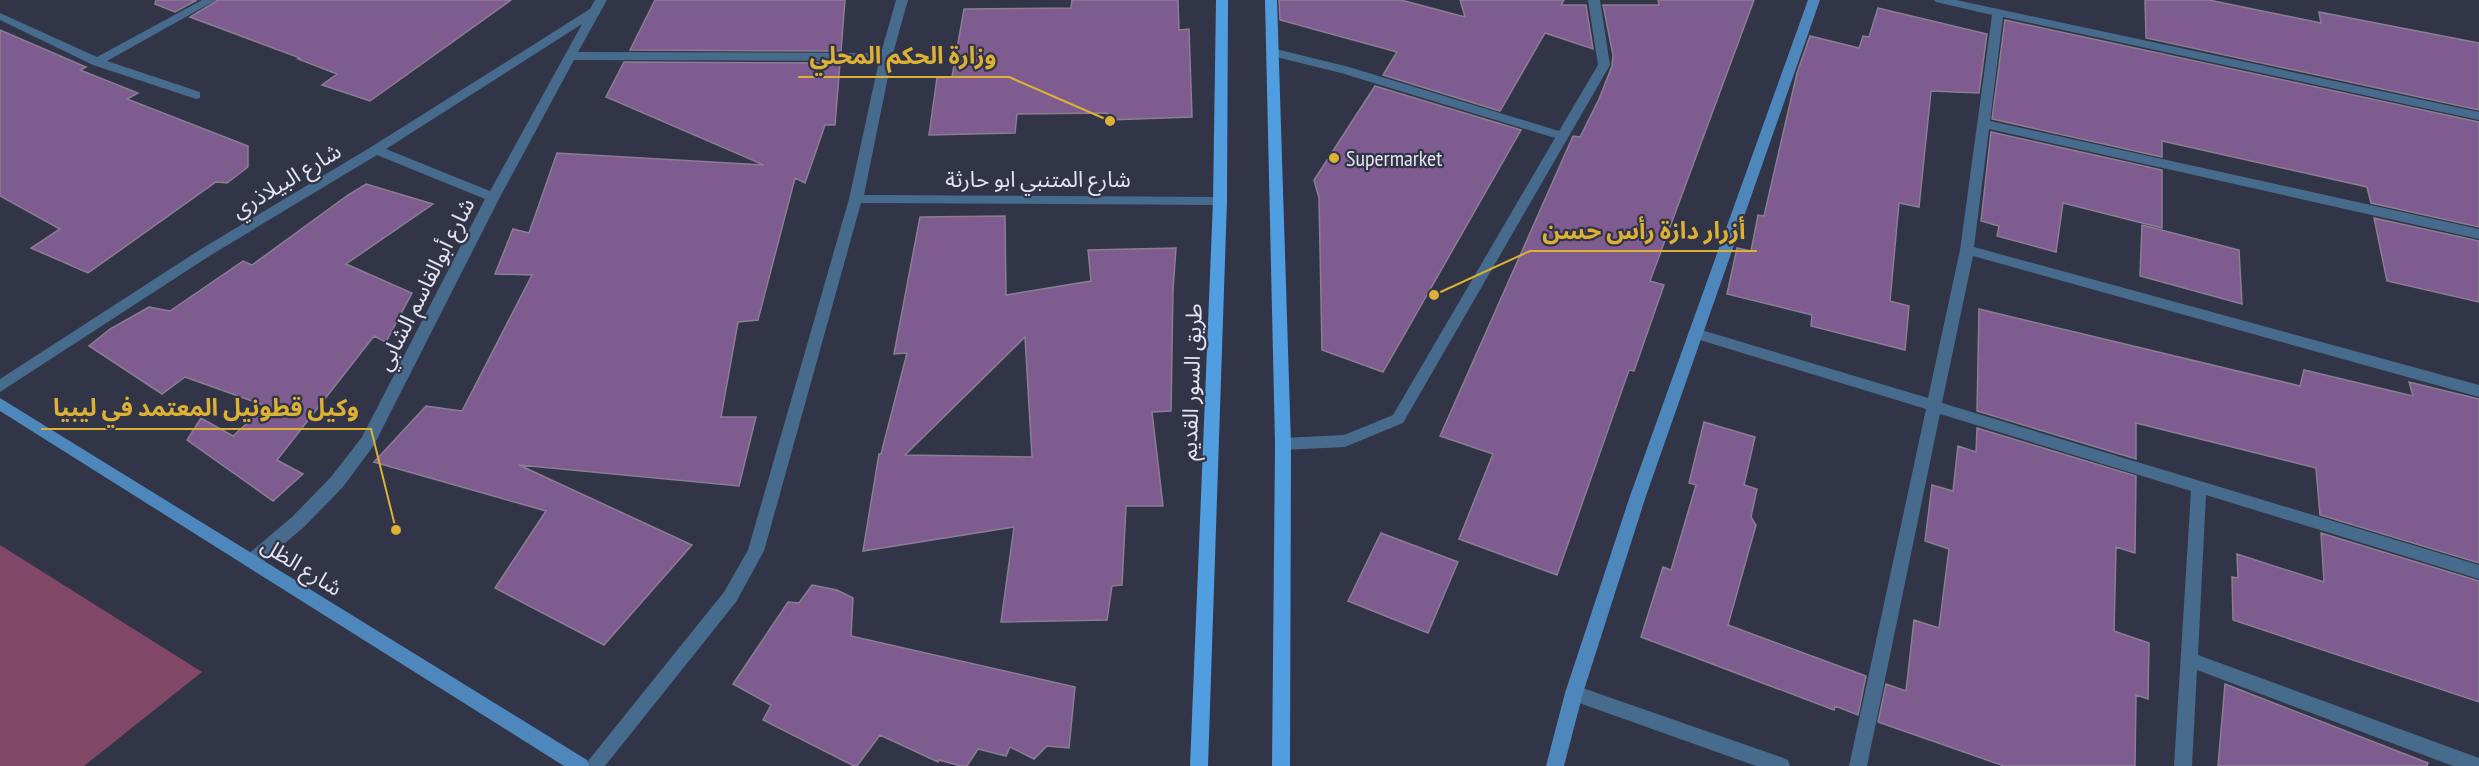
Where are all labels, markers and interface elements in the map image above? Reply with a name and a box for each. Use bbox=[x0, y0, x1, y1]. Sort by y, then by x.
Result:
callout: وزارة الحكم المحلي bbox=[798, 35, 1009, 77]
text: وزارة الحكم المحلي bbox=[810, 40, 996, 76]
street label: شارع البيلاذري bbox=[226, 136, 347, 226]
place label: Supermarket bbox=[1346, 144, 1442, 172]
marker: Supermarket bbox=[1327, 151, 1341, 165]
street label: شارع المتنبي ابو حارثة bbox=[945, 165, 1131, 196]
street label: شارع أبوالقاسم الشابي bbox=[369, 193, 483, 376]
callout: أزرار دازة رأس حسن bbox=[1530, 209, 1757, 251]
text: أزرار دازة رأس حسن bbox=[1542, 215, 1746, 246]
street label: طريق السور القديم bbox=[1174, 303, 1211, 461]
callout: وكيل قطونيل المعتمد في ليبيا bbox=[41, 387, 371, 429]
text: وكيل قطونيل المعتمد في ليبيا bbox=[53, 392, 359, 428]
street label: شارع الظل bbox=[255, 530, 348, 604]

